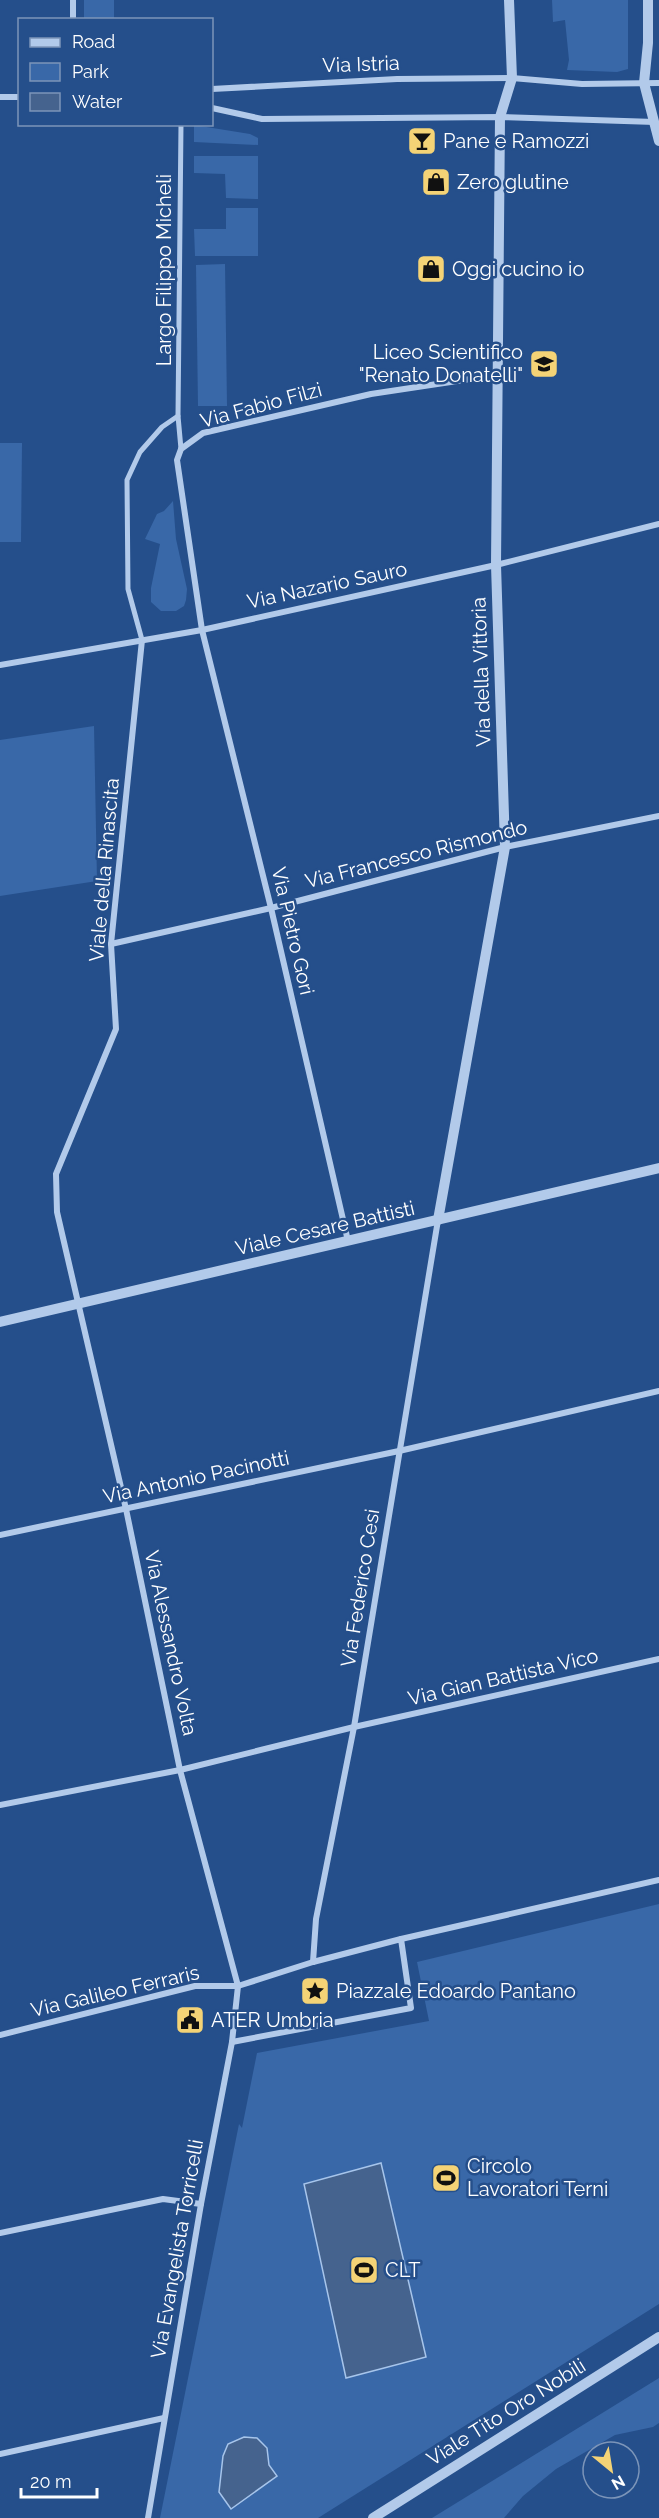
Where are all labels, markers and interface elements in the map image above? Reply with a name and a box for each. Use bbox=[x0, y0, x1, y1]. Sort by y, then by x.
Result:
legend bbox=[18, 18, 213, 126]
text: Road bbox=[72, 31, 115, 52]
street label: Via Istria bbox=[322, 51, 400, 77]
text: Park bbox=[72, 61, 109, 82]
text: Water bbox=[72, 91, 123, 112]
bar icon: Pane e Ramozzi bbox=[406, 125, 438, 157]
place label: Pane e Ramozzi bbox=[443, 129, 589, 153]
shop icon: Zero glutine bbox=[420, 166, 452, 198]
place label: Zero glutine bbox=[457, 170, 569, 194]
street label: Largo Filippo Micheli bbox=[152, 174, 176, 366]
shop icon: Oggi cucino io bbox=[415, 253, 447, 285]
place label: Oggi cucino io bbox=[452, 257, 584, 281]
place label: Liceo Scientifico "Renato Donatelli" bbox=[359, 340, 523, 387]
school or university icon: Liceo Scientifico "Renato Donatelli" bbox=[528, 348, 560, 380]
street label: Via Fabio Filzi bbox=[198, 377, 324, 433]
street label: Via Nazario Sauro bbox=[245, 556, 409, 614]
street label: Via della Vittoria bbox=[466, 597, 496, 747]
street label: Viale della Rinascita bbox=[84, 777, 124, 963]
street label: Via Francesco Rismondo bbox=[303, 815, 530, 893]
street label: Via Pietro Gori bbox=[267, 865, 319, 997]
street label: Viale Cesare Battisti bbox=[233, 1196, 417, 1260]
street label: Via Antonio Pacinotti bbox=[101, 1446, 291, 1508]
street label: Via Federico Cesi bbox=[336, 1507, 384, 1669]
street label: Via Alessandro Volta bbox=[140, 1548, 202, 1738]
street label: Via Gian Battista Vico bbox=[405, 1643, 601, 1711]
street label: Via Galileo Ferraris bbox=[29, 1960, 201, 2022]
place icon: Piazzale Edoardo Pantano bbox=[299, 1975, 331, 2007]
place label: Piazzale Edoardo Pantano bbox=[336, 1979, 576, 2003]
public building icon: ATER Umbria bbox=[174, 2004, 206, 2036]
place label: ATER Umbria bbox=[211, 2008, 334, 2032]
street label: Via Evangelista Torricelli bbox=[146, 2137, 208, 2361]
place label: Circolo Lavoratori Terni bbox=[467, 2154, 608, 2201]
sports icon: Circolo Lavoratori Terni bbox=[430, 2162, 462, 2194]
sports icon: CLT bbox=[348, 2254, 380, 2286]
place label: CLT bbox=[385, 2258, 420, 2282]
street label: Viale Tito Oro Nobili bbox=[422, 2353, 590, 2471]
north arrow bbox=[581, 2440, 641, 2500]
scale bar bbox=[21, 2461, 98, 2499]
text: 20 m bbox=[30, 2471, 72, 2492]
text: N bbox=[608, 2471, 628, 2494]

